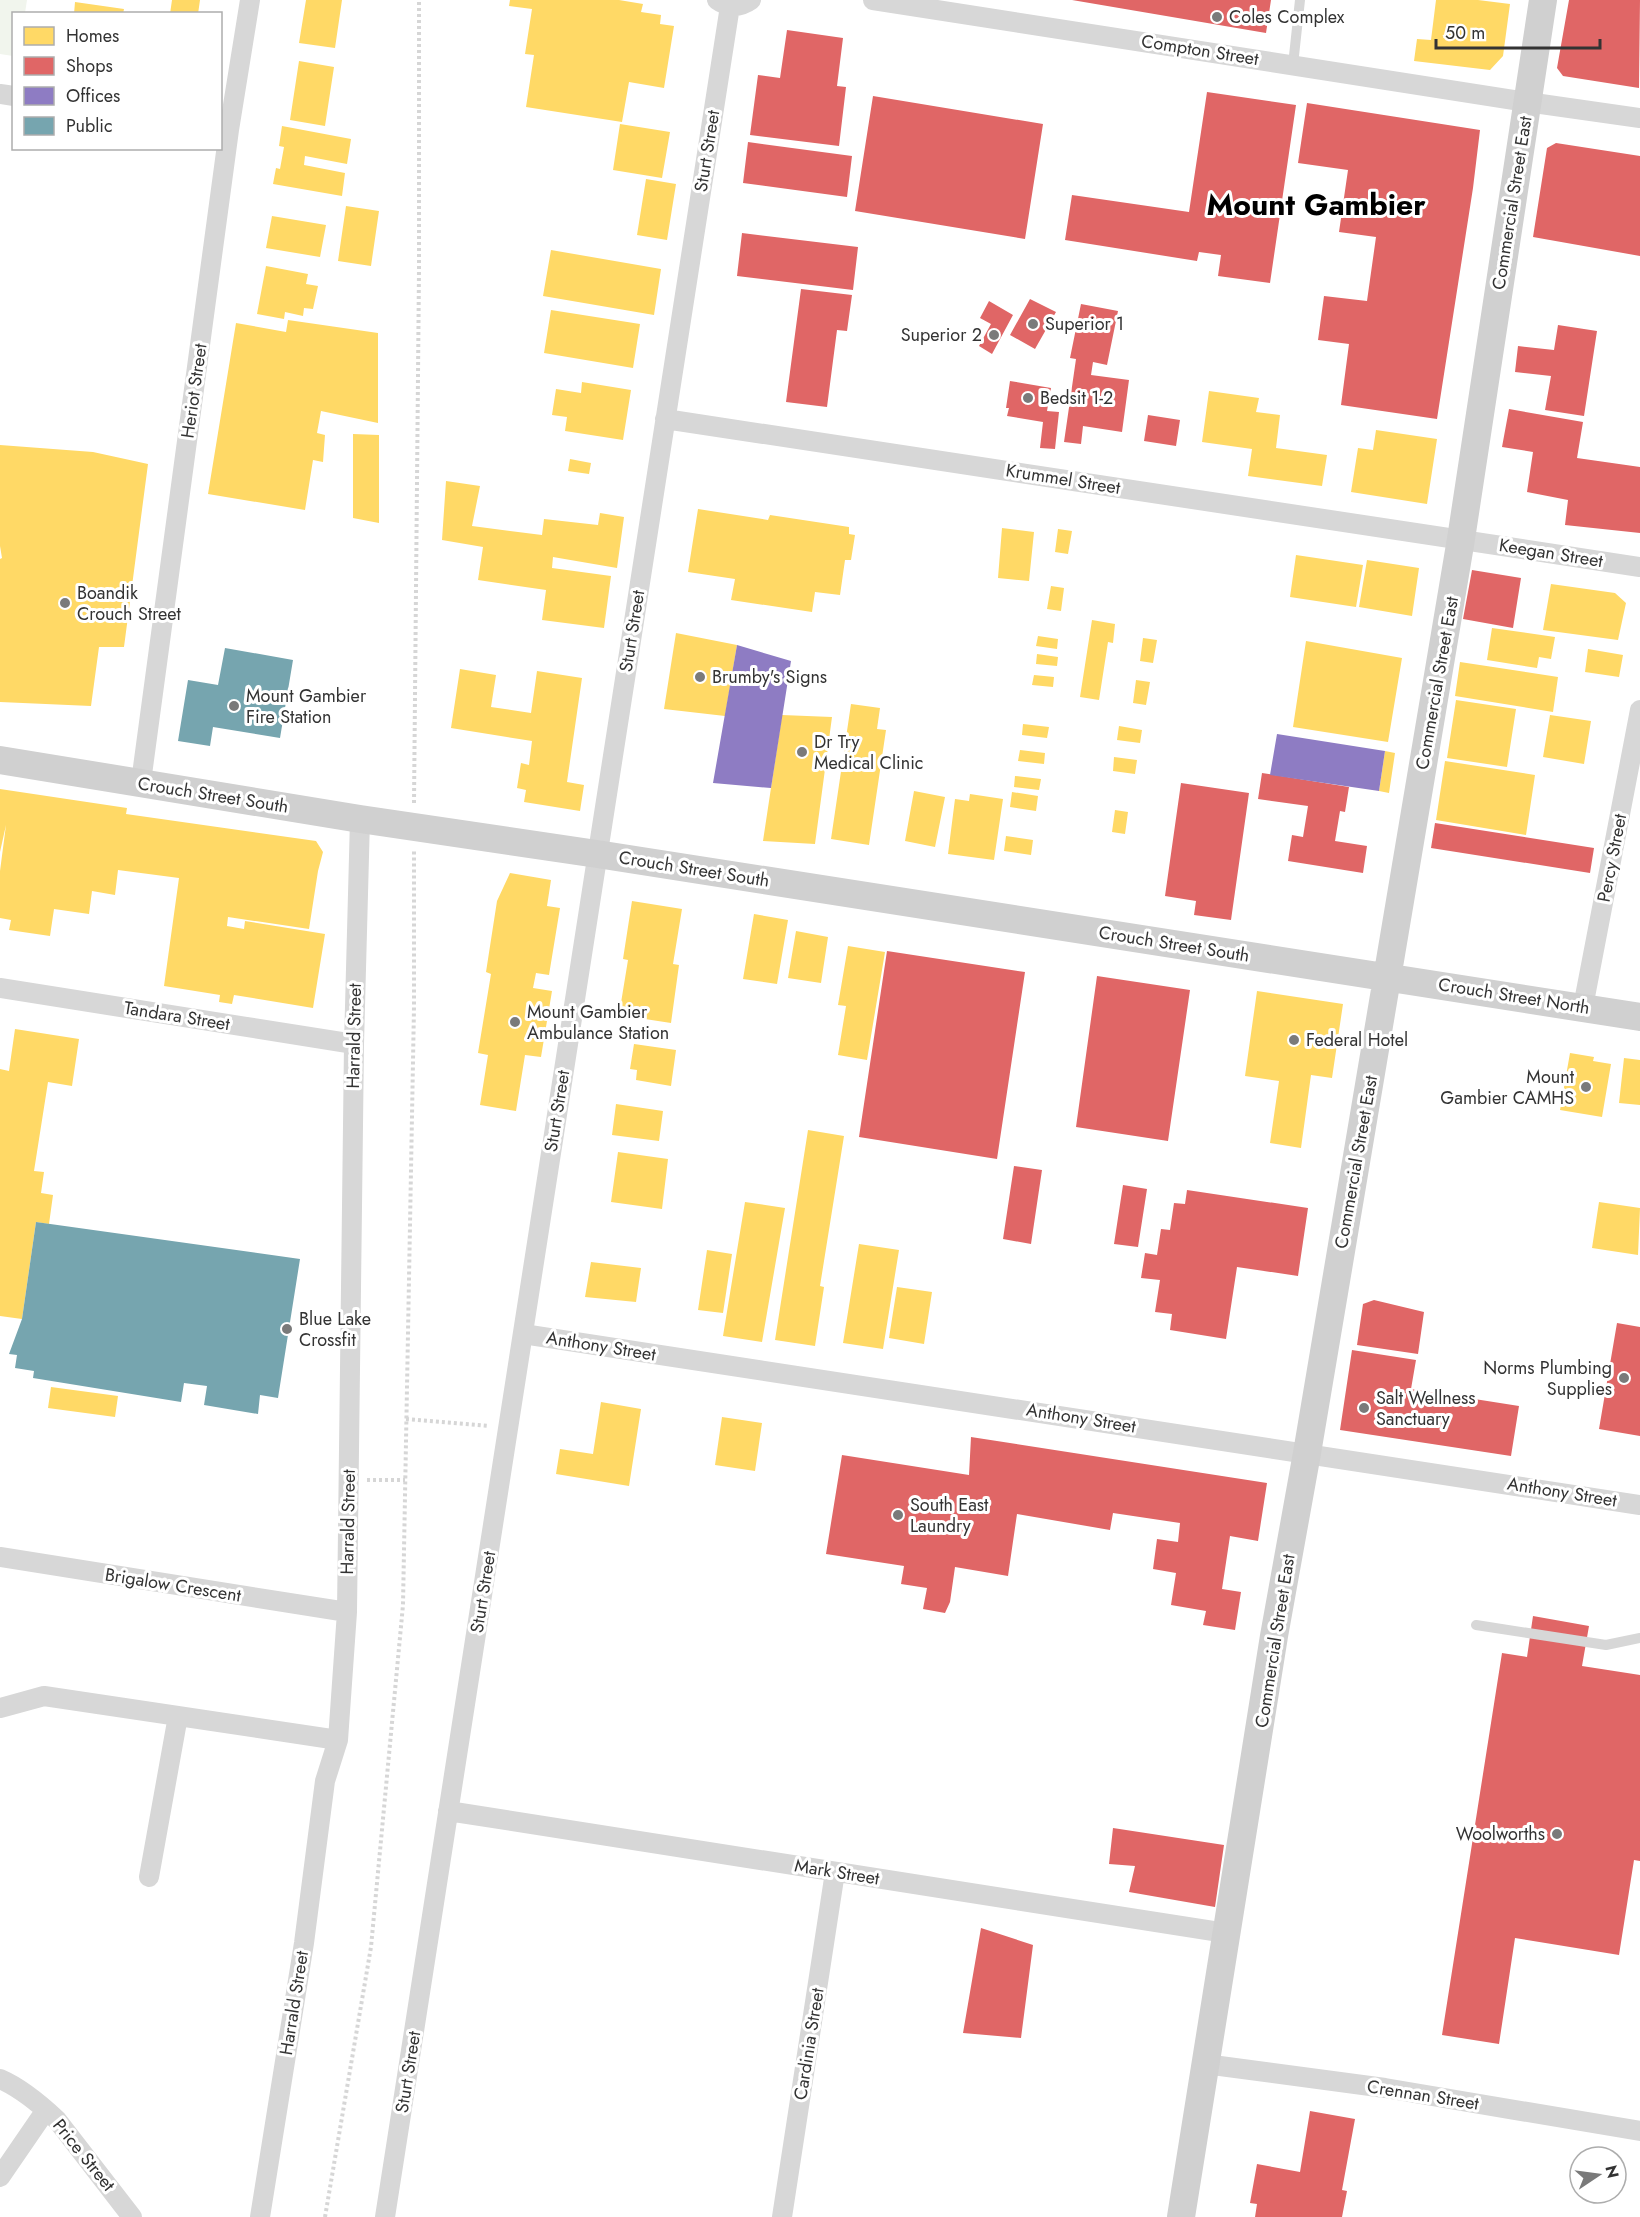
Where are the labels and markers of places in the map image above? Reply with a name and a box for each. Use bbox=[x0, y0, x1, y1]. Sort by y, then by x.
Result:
place label: Coles Complex bbox=[1229, 4, 1345, 30]
marker: Coles Complex bbox=[1210, 10, 1224, 24]
place label: Superior 1 bbox=[1045, 311, 1124, 337]
marker: Superior 1 bbox=[1026, 317, 1040, 331]
place label: Superior 2 bbox=[901, 322, 982, 348]
marker: Superior 2 bbox=[987, 328, 1001, 342]
place label: Bedsit 1-2 bbox=[1040, 385, 1113, 411]
marker: Bedsit 1-2 bbox=[1021, 391, 1035, 405]
place label: Boandik Crouch Street bbox=[77, 580, 182, 627]
marker: Boandik Crouch Street bbox=[58, 596, 72, 610]
place label: Brumby's Signs bbox=[712, 664, 827, 690]
marker: Brumby's Signs bbox=[693, 670, 707, 684]
place label: Mount Gambier Fire Station bbox=[246, 683, 367, 730]
marker: Mount Gambier Fire Station bbox=[227, 699, 241, 713]
place label: Dr Try Medical Clinic bbox=[814, 729, 923, 776]
marker: Dr Try Medical Clinic bbox=[795, 745, 809, 759]
place label: Mount Gambier Ambulance Station bbox=[527, 999, 669, 1046]
marker: Mount Gambier Ambulance Station bbox=[508, 1015, 522, 1029]
place label: Federal Hotel bbox=[1306, 1027, 1408, 1053]
marker: Federal Hotel bbox=[1287, 1033, 1301, 1047]
place label: Mount Gambier CAMHS bbox=[1440, 1064, 1575, 1111]
marker: Mount Gambier CAMHS bbox=[1579, 1080, 1593, 1094]
place label: Blue Lake Crossfit bbox=[299, 1306, 371, 1353]
marker: Blue Lake Crossfit bbox=[280, 1322, 294, 1336]
place label: Norms Plumbing Supplies bbox=[1483, 1355, 1612, 1402]
marker: Norms Plumbing Supplies bbox=[1617, 1371, 1631, 1385]
place label: Salt Wellness Sanctuary bbox=[1376, 1385, 1476, 1432]
marker: Salt Wellness Sanctuary bbox=[1357, 1401, 1371, 1415]
place label: South East Laundry bbox=[910, 1492, 989, 1539]
marker: South East Laundry bbox=[891, 1508, 905, 1522]
place label: Woolworths bbox=[1456, 1821, 1545, 1847]
marker: Woolworths bbox=[1550, 1827, 1564, 1841]

